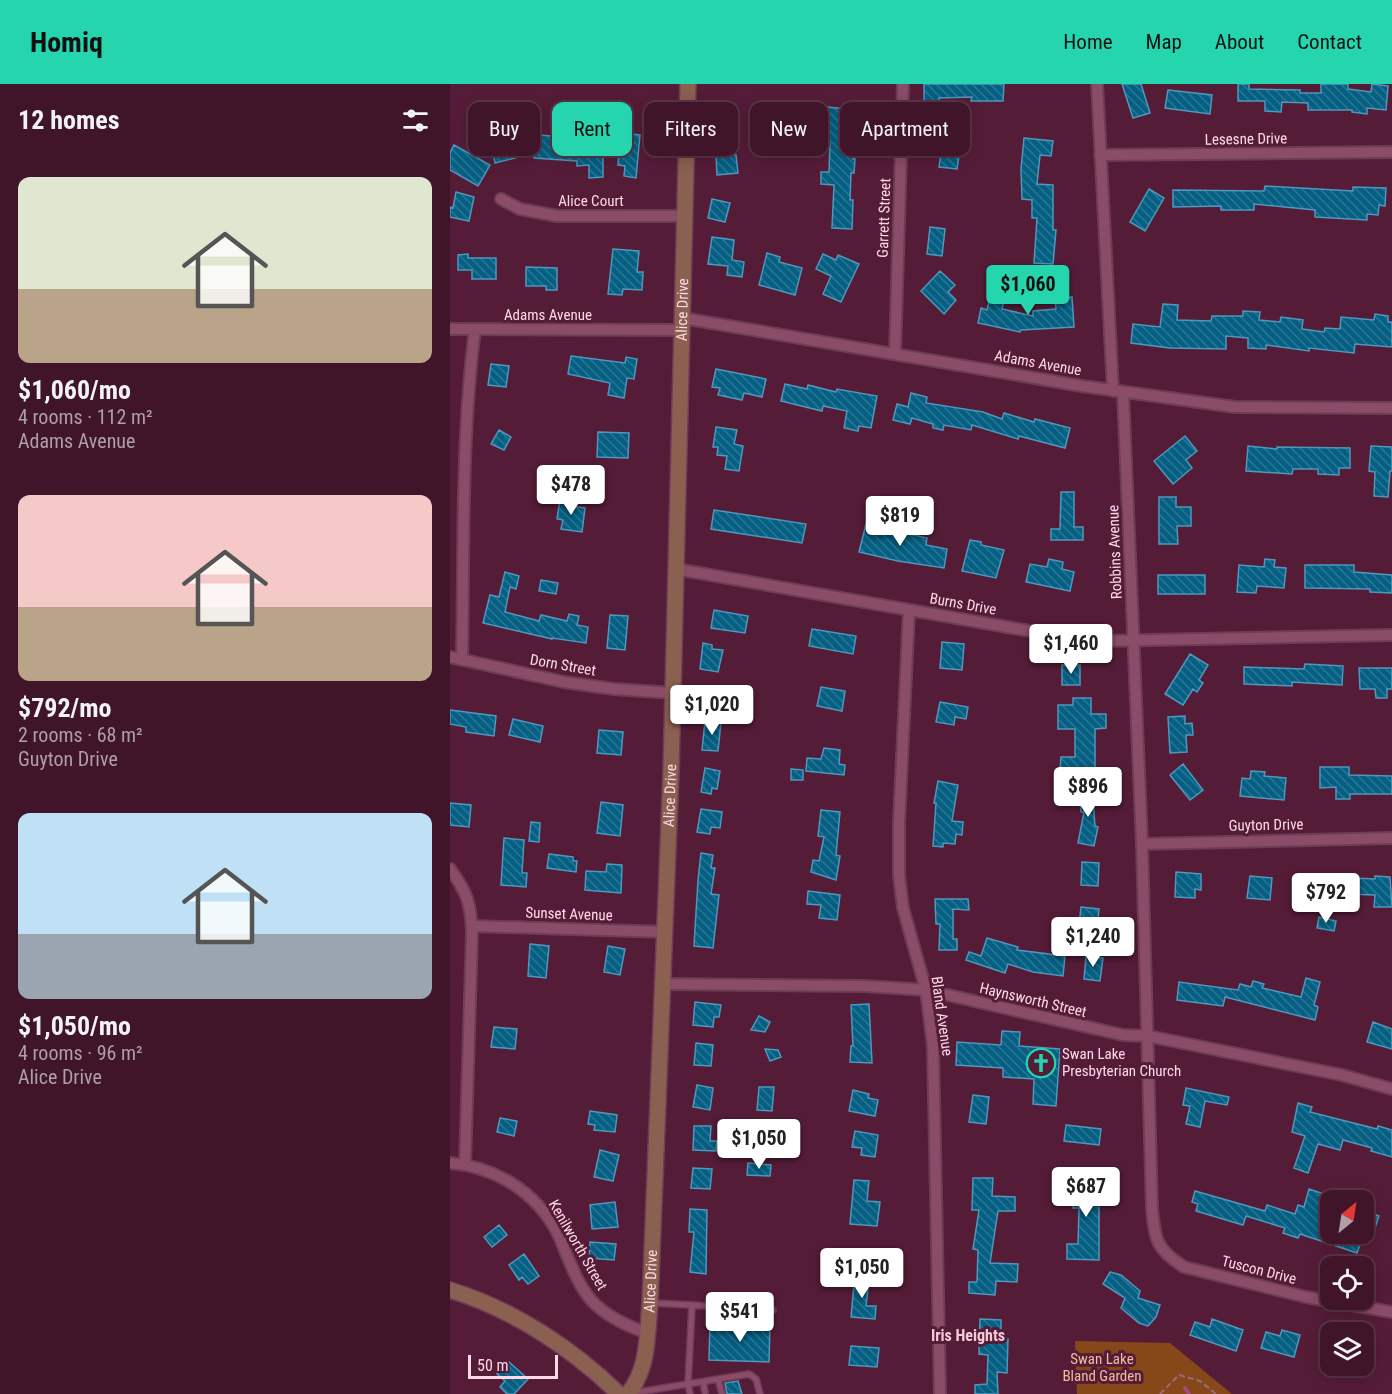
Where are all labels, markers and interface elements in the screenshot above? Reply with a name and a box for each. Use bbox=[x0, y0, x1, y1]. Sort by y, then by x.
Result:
text: Homiq bbox=[30, 26, 103, 59]
text: Home bbox=[1063, 30, 1113, 54]
text: Map bbox=[1146, 30, 1182, 54]
text: About bbox=[1215, 30, 1264, 54]
text: Contact bbox=[1297, 30, 1362, 54]
chip: Buy bbox=[468, 102, 540, 156]
chip: Rent bbox=[552, 102, 632, 156]
chip: Filters bbox=[644, 102, 738, 156]
chip: New bbox=[750, 102, 828, 156]
chip: Apartment bbox=[840, 102, 970, 156]
icon: filters bbox=[399, 104, 432, 137]
text: 12 homes bbox=[18, 105, 120, 135]
street label: Lesesne Drive bbox=[1205, 129, 1287, 149]
street label: Garrett Street bbox=[874, 178, 894, 258]
street label: Alice Court bbox=[558, 192, 624, 210]
icon: home bbox=[171, 216, 279, 324]
pin: $1,060 bbox=[979, 265, 1077, 316]
text: $1,060 bbox=[1000, 272, 1056, 296]
street label: Alice Drive bbox=[673, 278, 692, 341]
street label: Adams Avenue bbox=[504, 306, 592, 324]
street label: Adams Avenue bbox=[993, 346, 1083, 380]
text: $1,060/mo bbox=[18, 375, 131, 405]
text: 4 rooms · 112 m² bbox=[18, 405, 153, 429]
text: Adams Avenue bbox=[18, 429, 135, 453]
pin: $478 bbox=[535, 465, 607, 516]
text: $478 bbox=[551, 472, 591, 496]
pin: $819 bbox=[864, 496, 936, 547]
text: $819 bbox=[880, 503, 920, 527]
street label: Robbins Avenue bbox=[1104, 504, 1126, 600]
icon: home bbox=[171, 534, 279, 642]
street label: Burns Drive bbox=[928, 589, 998, 619]
pin: $1,460 bbox=[1022, 624, 1120, 675]
text: $1,460 bbox=[1043, 631, 1099, 655]
street label: Dorn Street bbox=[529, 650, 597, 680]
pin: $1,020 bbox=[663, 685, 761, 736]
text: $1,020 bbox=[684, 692, 740, 716]
text: $792/mo bbox=[18, 693, 111, 723]
text: 2 rooms · 68 m² bbox=[18, 723, 143, 747]
text: Guyton Drive bbox=[18, 747, 118, 771]
street label: Alice Drive bbox=[660, 764, 680, 827]
pin: $896 bbox=[1052, 767, 1124, 818]
text: $896 bbox=[1068, 774, 1108, 798]
street label: Guyton Drive bbox=[1228, 815, 1304, 835]
icon: home bbox=[171, 852, 279, 960]
pin: $792 bbox=[1290, 873, 1362, 924]
text: $792 bbox=[1306, 880, 1346, 904]
street label: Sunset Avenue bbox=[525, 903, 613, 925]
pin: $1,240 bbox=[1044, 917, 1142, 968]
text: $1,240 bbox=[1065, 924, 1121, 948]
street label: Bland Avenue bbox=[928, 975, 956, 1057]
street label: Haynsworth Street bbox=[978, 979, 1088, 1021]
text: $1,050/mo bbox=[18, 1011, 131, 1041]
text: 4 rooms · 96 m² bbox=[18, 1041, 143, 1065]
place label: Swan Lake Presbyterian Church bbox=[1062, 1045, 1181, 1080]
church icon: Swan Lake Presbyterian Church bbox=[1025, 1047, 1057, 1079]
text: Alice Drive bbox=[18, 1065, 102, 1089]
pin: $1,050 bbox=[710, 1119, 808, 1170]
text: $1,050 bbox=[731, 1126, 787, 1150]
pin: $687 bbox=[1050, 1167, 1122, 1218]
text: $687 bbox=[1066, 1174, 1106, 1198]
north arrow bbox=[1320, 1190, 1374, 1244]
map controls bbox=[1320, 1190, 1374, 1376]
street label: Kenilworth Street bbox=[545, 1196, 611, 1294]
pin: $1,050 bbox=[813, 1248, 911, 1299]
street label: Alice Drive bbox=[640, 1249, 661, 1313]
street label: Tuscon Drive bbox=[1220, 1252, 1298, 1288]
text: $1,050 bbox=[834, 1255, 890, 1279]
button: locate bbox=[1320, 1256, 1374, 1310]
pin: $541 bbox=[704, 1292, 776, 1343]
text: $541 bbox=[720, 1299, 760, 1323]
button: layers bbox=[1320, 1322, 1374, 1376]
district label: Iris Heights bbox=[931, 1326, 1005, 1345]
park label: Swan Lake Bland Garden bbox=[1062, 1350, 1142, 1385]
scale bar bbox=[468, 1352, 558, 1380]
text: 50 m bbox=[477, 1356, 509, 1375]

